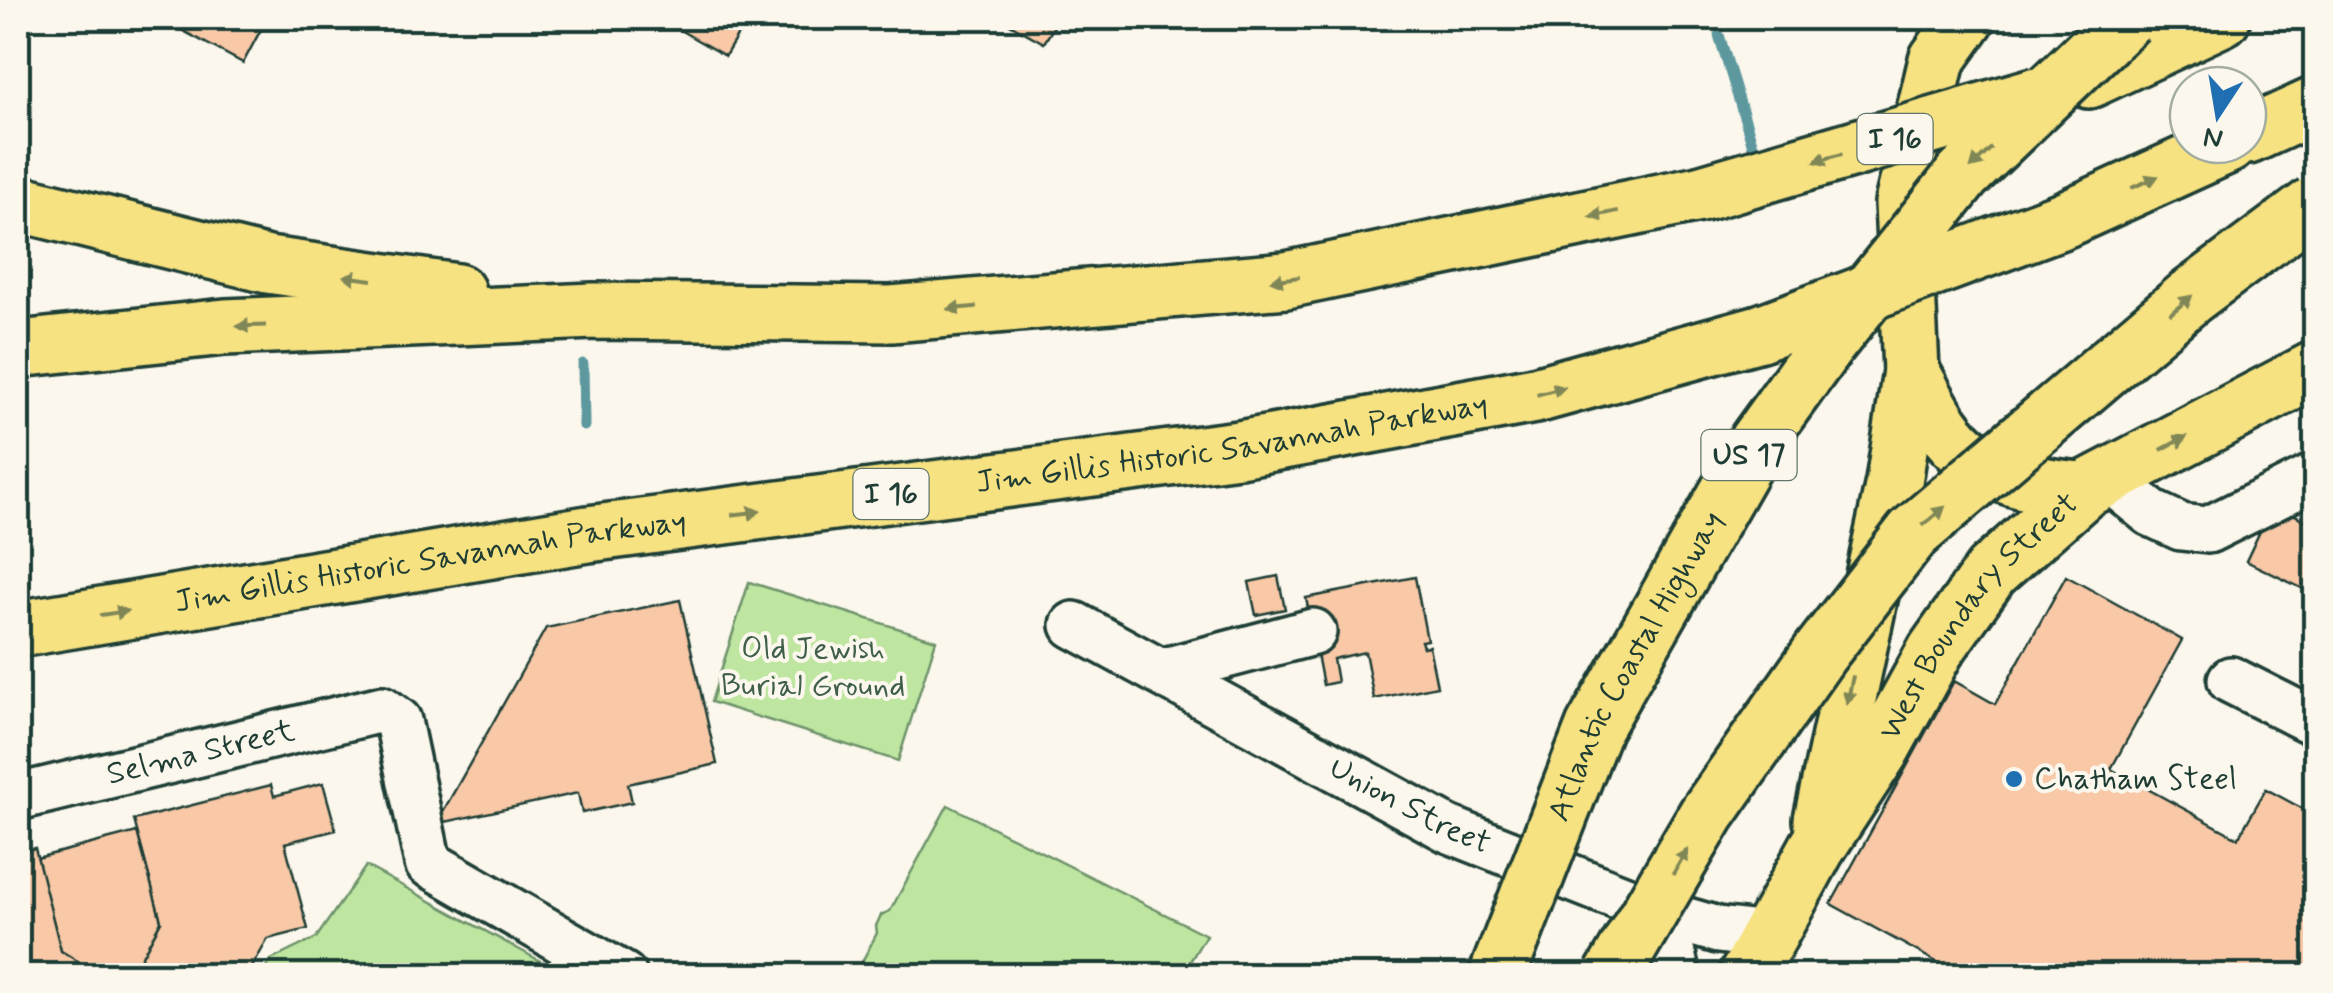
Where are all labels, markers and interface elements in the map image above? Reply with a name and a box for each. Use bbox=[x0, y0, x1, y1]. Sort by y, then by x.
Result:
north arrow bbox=[2168, 65, 2268, 165]
road number: I 16 bbox=[1858, 114, 1932, 164]
text: N bbox=[2200, 117, 2226, 157]
one-way arrow bbox=[1970, 146, 1994, 169]
one-way arrow bbox=[1812, 151, 1843, 166]
one-way arrow bbox=[2131, 174, 2160, 191]
one-way arrow bbox=[1588, 206, 1619, 222]
one-way arrow bbox=[342, 270, 374, 286]
one-way arrow bbox=[1269, 271, 1301, 287]
one-way arrow bbox=[2168, 294, 2193, 316]
one-way arrow bbox=[945, 300, 977, 316]
one-way arrow bbox=[235, 318, 267, 334]
one-way arrow bbox=[1536, 382, 1567, 398]
street label: Jim Gillis Historic Savannah Parkway bbox=[973, 383, 1491, 504]
road number: US 17 bbox=[1702, 430, 1796, 480]
one-way arrow bbox=[2160, 435, 2189, 452]
road number: I 16 bbox=[854, 469, 928, 519]
street label: West Boundary Street bbox=[1870, 483, 2088, 748]
street label: Jim Gillis Historic Savannah Parkway bbox=[172, 500, 689, 624]
street label: Atlantic Coastal Highway bbox=[1538, 503, 1734, 828]
one-way arrow bbox=[731, 505, 762, 521]
one-way arrow bbox=[1921, 506, 1946, 527]
one-way arrow bbox=[98, 604, 130, 620]
park label: Old Jewish Burial Ground bbox=[721, 628, 905, 707]
one-way arrow bbox=[1842, 675, 1857, 706]
street label: Selma Street bbox=[103, 710, 299, 796]
street label: Union Street bbox=[1322, 747, 1497, 865]
place label: Chatham Steel bbox=[2034, 758, 2237, 800]
marker: Chatham Steel bbox=[2003, 768, 2025, 790]
one-way arrow bbox=[1671, 847, 1688, 876]

